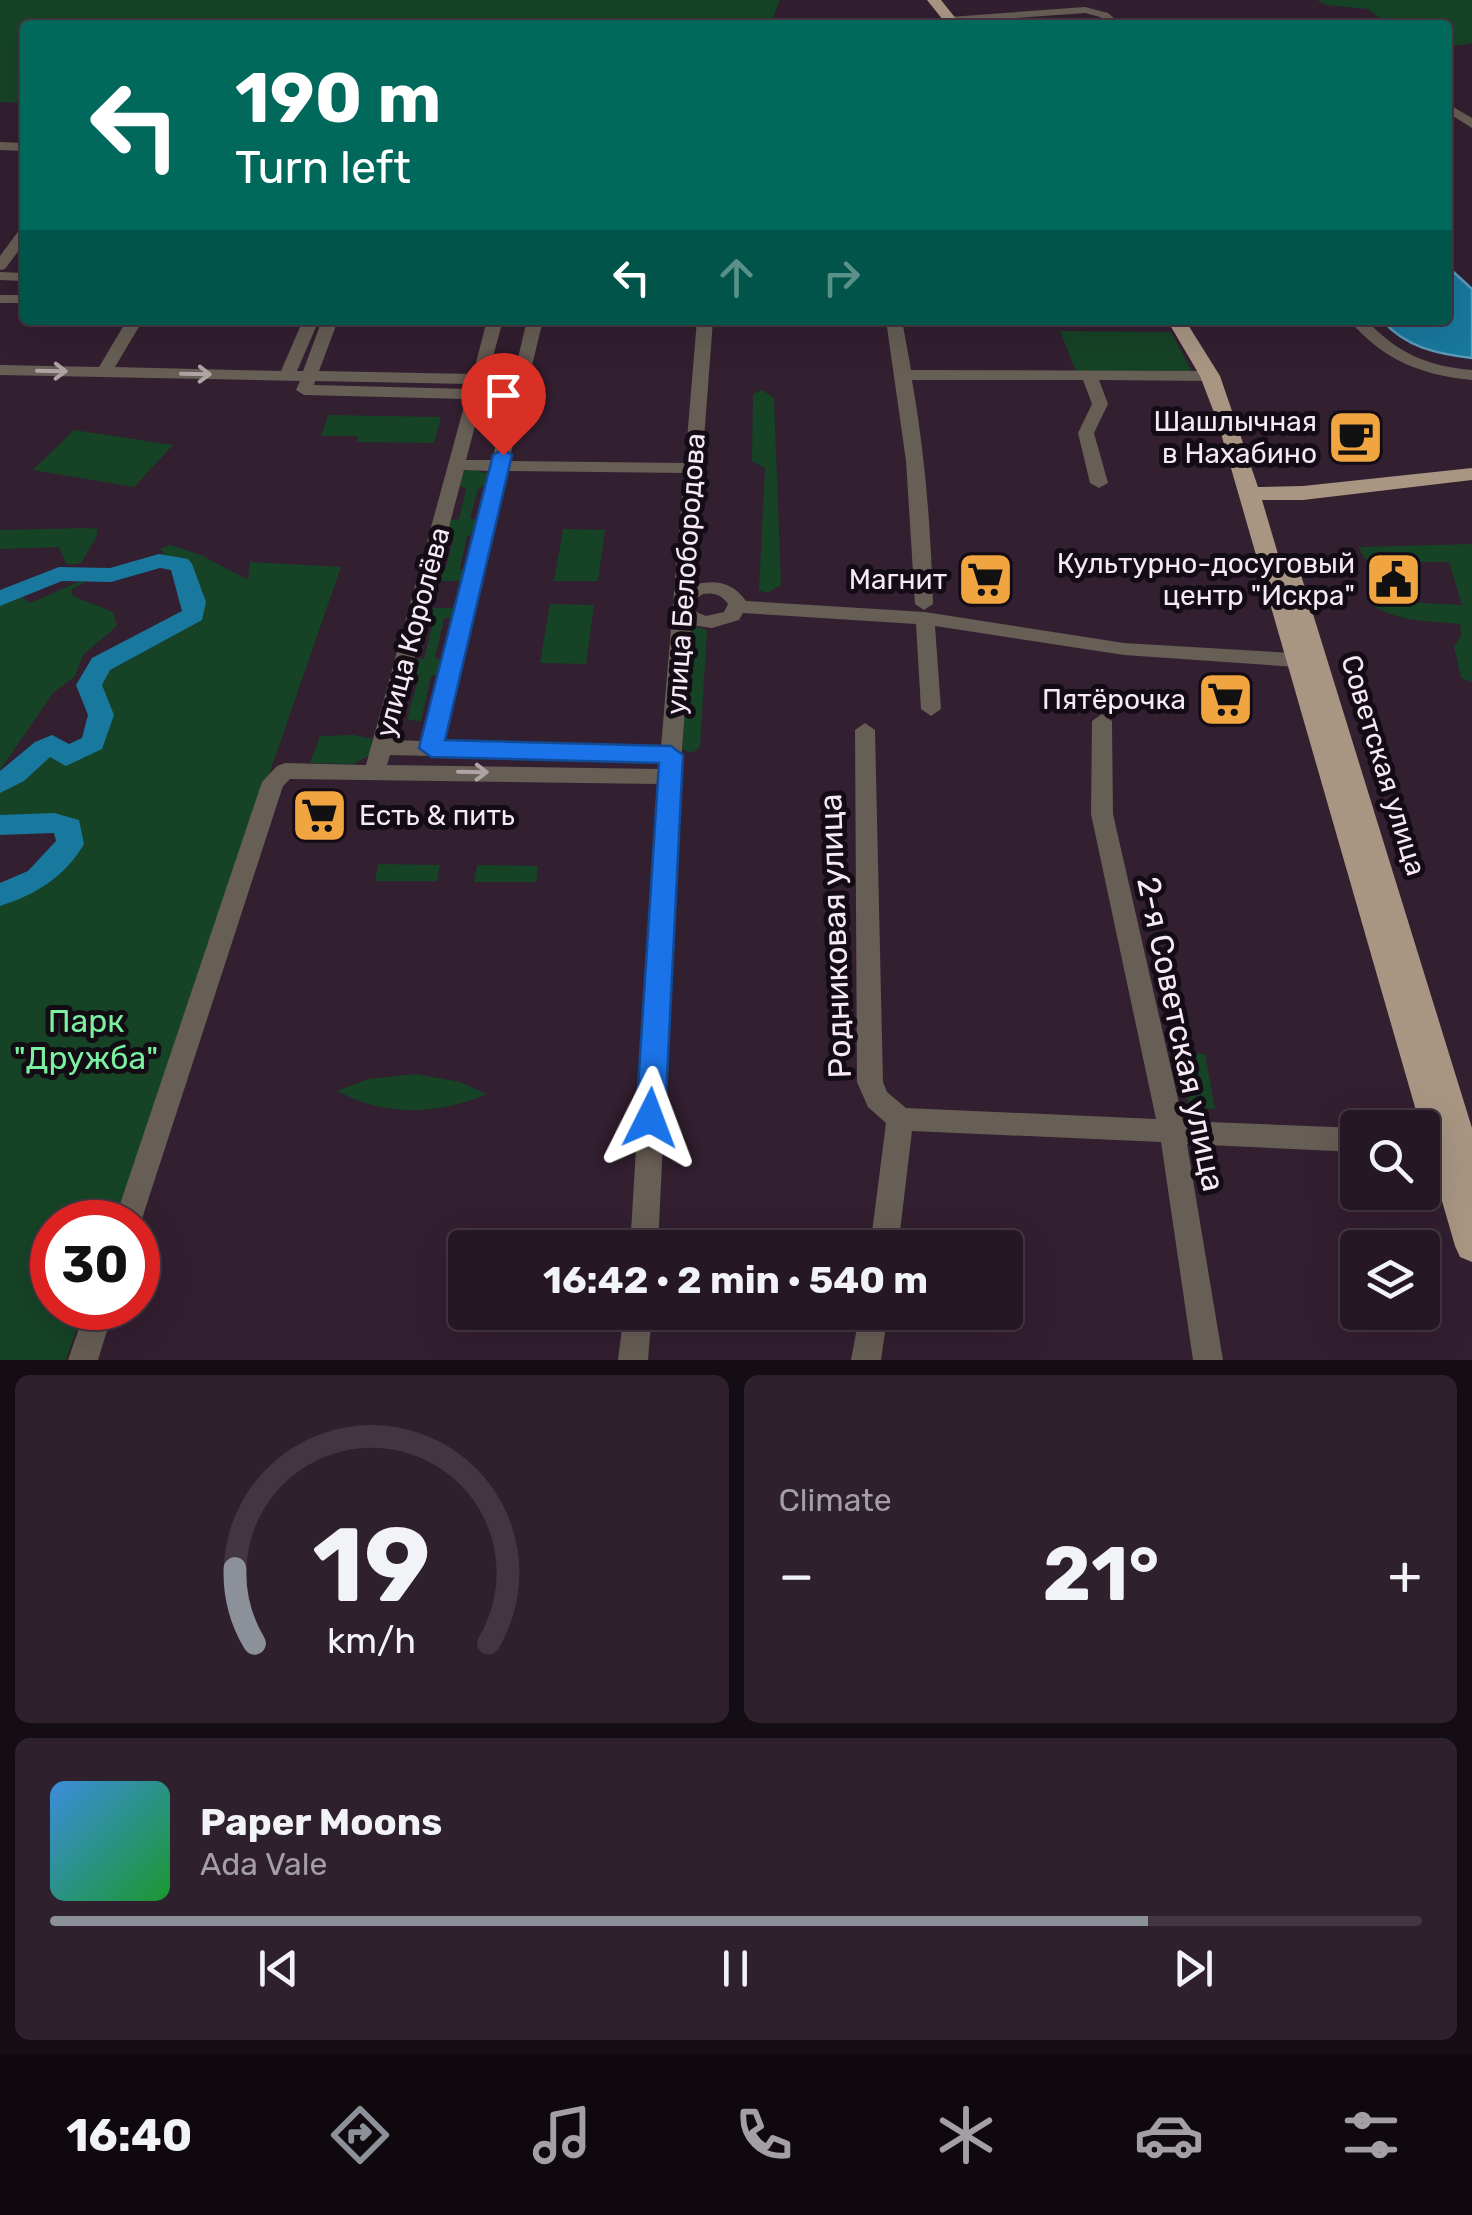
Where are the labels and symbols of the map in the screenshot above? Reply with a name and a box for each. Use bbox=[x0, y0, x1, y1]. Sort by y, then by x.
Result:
pin bbox=[461, 353, 546, 456]
one-way arrow bbox=[36, 362, 68, 380]
one-way arrow bbox=[179, 364, 211, 383]
place label: Шашлычная в Нахабино bbox=[1153, 405, 1317, 470]
cafe icon: Шашлычная в Нахабино bbox=[1326, 407, 1386, 467]
street label: улица Белобородова bbox=[659, 432, 712, 716]
street label: улица Королёва bbox=[369, 523, 456, 741]
place label: Культурно-досуговый центр "Искра" bbox=[1057, 547, 1355, 612]
supermarket icon: Магнит bbox=[956, 549, 1016, 609]
public building icon: Культурно-досуговый центр "Искра" bbox=[1364, 549, 1424, 609]
place label: Магнит bbox=[849, 563, 947, 596]
street label: Советская улица bbox=[1334, 651, 1433, 879]
supermarket icon: Пятёрочка bbox=[1195, 669, 1255, 729]
place label: Пятёрочка bbox=[1042, 683, 1186, 716]
one-way arrow bbox=[456, 763, 488, 782]
supermarket icon: Есть & пить bbox=[290, 785, 350, 845]
street label: Родниковая улица bbox=[811, 793, 859, 1079]
place label: Есть & пить bbox=[359, 799, 515, 832]
street label: 2-я Советская улица bbox=[1129, 873, 1233, 1195]
park label: Парк "Дружба" bbox=[14, 1002, 158, 1077]
position arrow bbox=[598, 1066, 702, 1170]
speed limit sign: 30 bbox=[30, 1200, 160, 1330]

